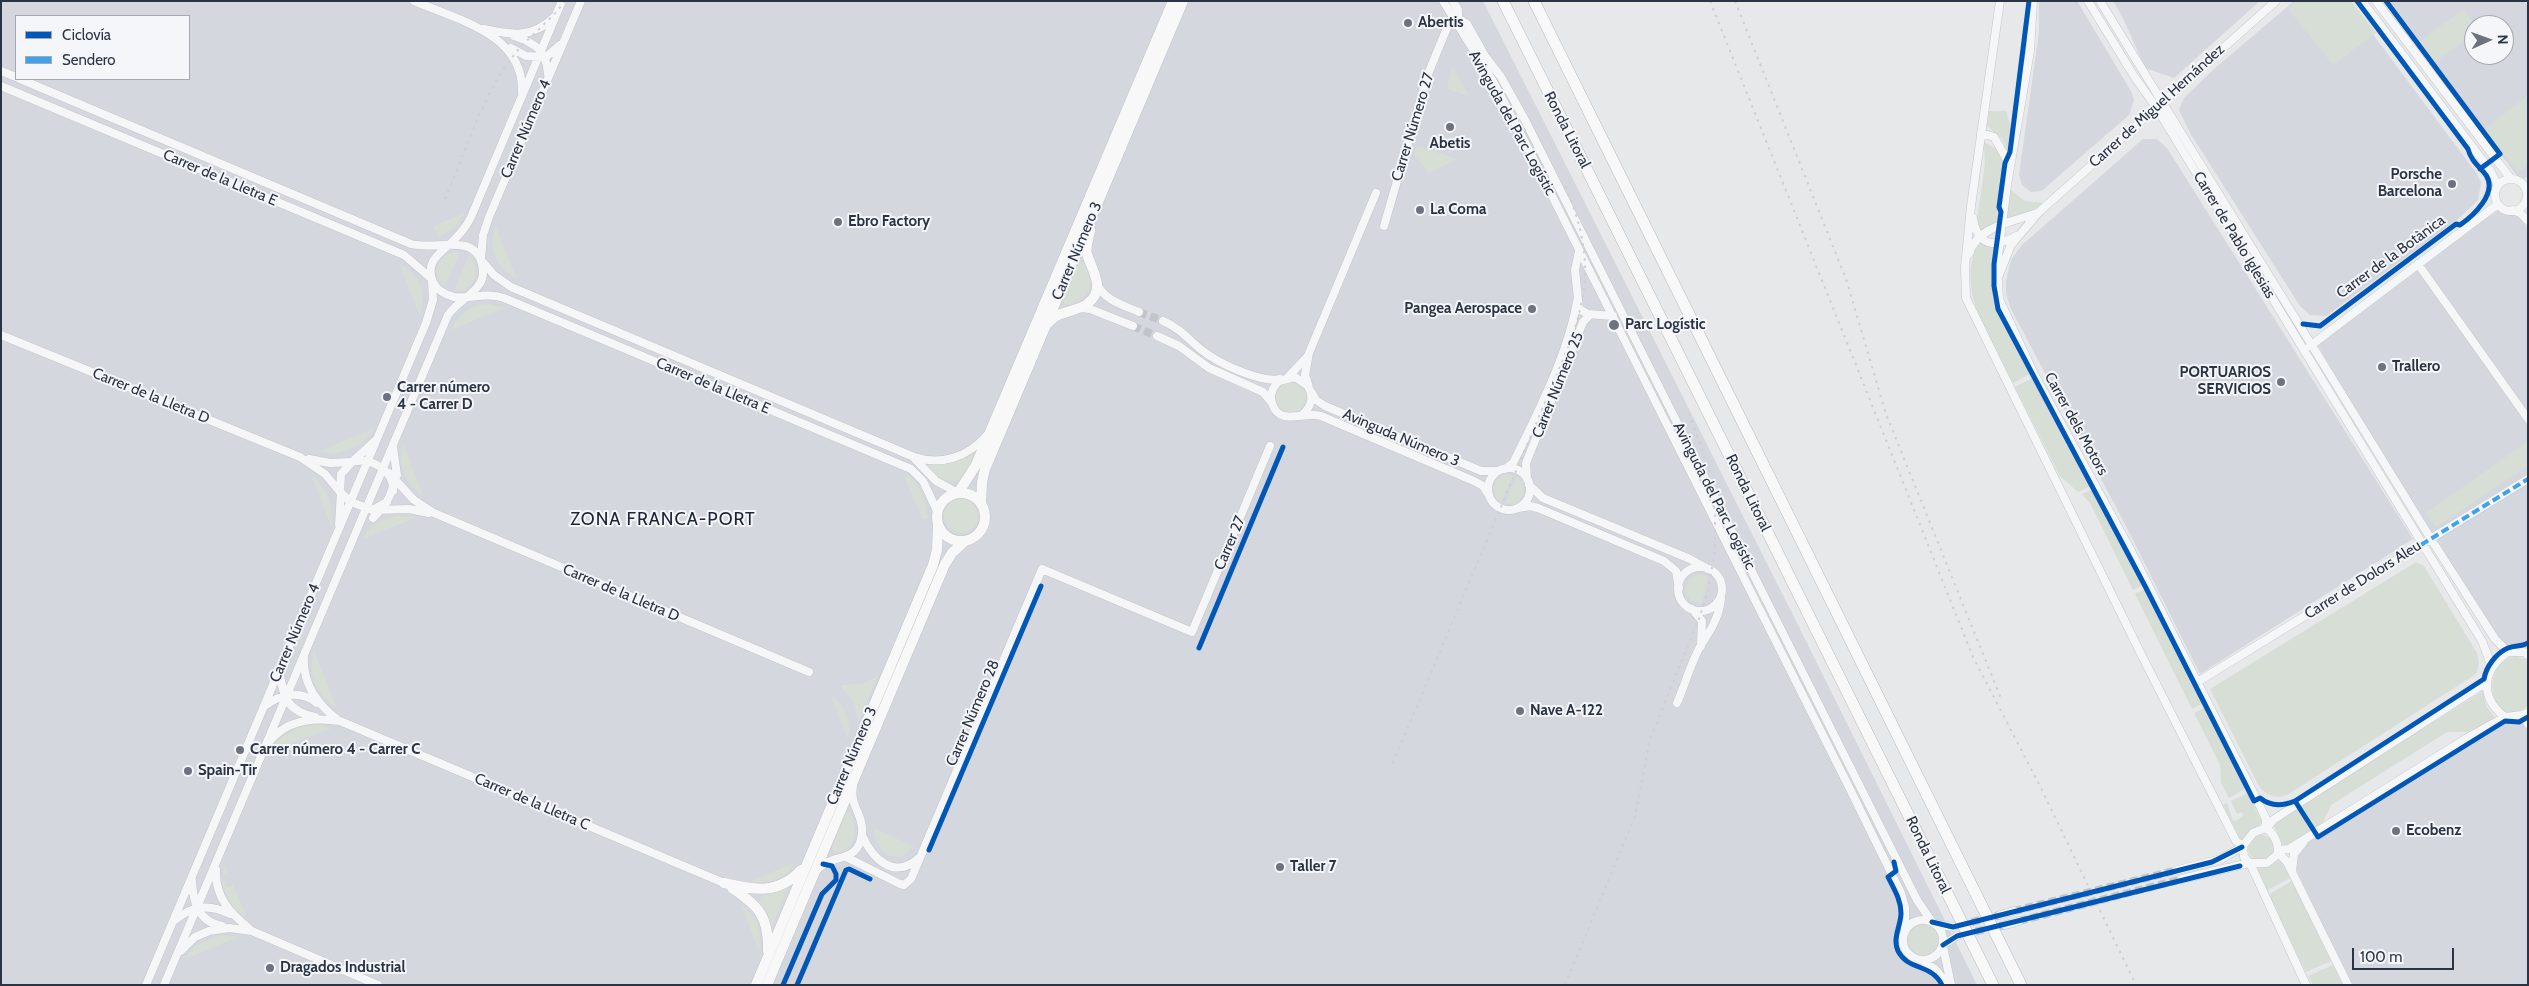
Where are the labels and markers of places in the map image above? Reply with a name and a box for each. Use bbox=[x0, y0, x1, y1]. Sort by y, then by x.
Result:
place label: Abertis bbox=[1418, 14, 1464, 32]
marker: Abertis bbox=[1402, 17, 1414, 29]
marker: Abetis bbox=[1444, 121, 1456, 133]
place label: Abetis bbox=[1430, 135, 1470, 153]
place label: Porsche Barcelona bbox=[2378, 166, 2442, 201]
marker: Porsche Barcelona bbox=[2446, 178, 2458, 190]
place label: La Coma bbox=[1430, 201, 1486, 219]
marker: La Coma bbox=[1414, 204, 1426, 216]
place label: Ebro Factory bbox=[848, 213, 930, 231]
marker: Ebro Factory bbox=[832, 216, 844, 228]
place label: Pangea Aerospace bbox=[1404, 300, 1522, 318]
marker: Pangea Aerospace bbox=[1526, 303, 1538, 315]
place label: Parc Logístic bbox=[1625, 316, 1706, 334]
marker: Parc Logístic bbox=[1607, 318, 1621, 332]
place label: Trallero bbox=[2392, 358, 2440, 376]
marker: Trallero bbox=[2376, 361, 2388, 373]
place label: PORTUARIOS SERVICIOS bbox=[2179, 364, 2271, 399]
marker: PORTUARIOS SERVICIOS bbox=[2275, 376, 2287, 388]
place label: Carrer número 4 - Carrer D bbox=[397, 379, 490, 414]
marker: Carrer número 4 - Carrer D bbox=[381, 391, 393, 403]
place label: Nave A-122 bbox=[1530, 702, 1603, 720]
marker: Nave A-122 bbox=[1514, 705, 1526, 717]
place label: Carrer número 4 - Carrer C bbox=[250, 741, 420, 759]
marker: Carrer número 4 - Carrer C bbox=[234, 744, 246, 756]
place label: Spain-Tir bbox=[198, 762, 257, 780]
marker: Spain-Tir bbox=[182, 765, 194, 777]
place label: Ecobenz bbox=[2406, 822, 2461, 840]
marker: Ecobenz bbox=[2390, 825, 2402, 837]
place label: Taller 7 bbox=[1290, 858, 1336, 876]
marker: Taller 7 bbox=[1274, 861, 1286, 873]
place label: Dragados Industrial bbox=[280, 959, 406, 977]
marker: Dragados Industrial bbox=[264, 962, 276, 974]

